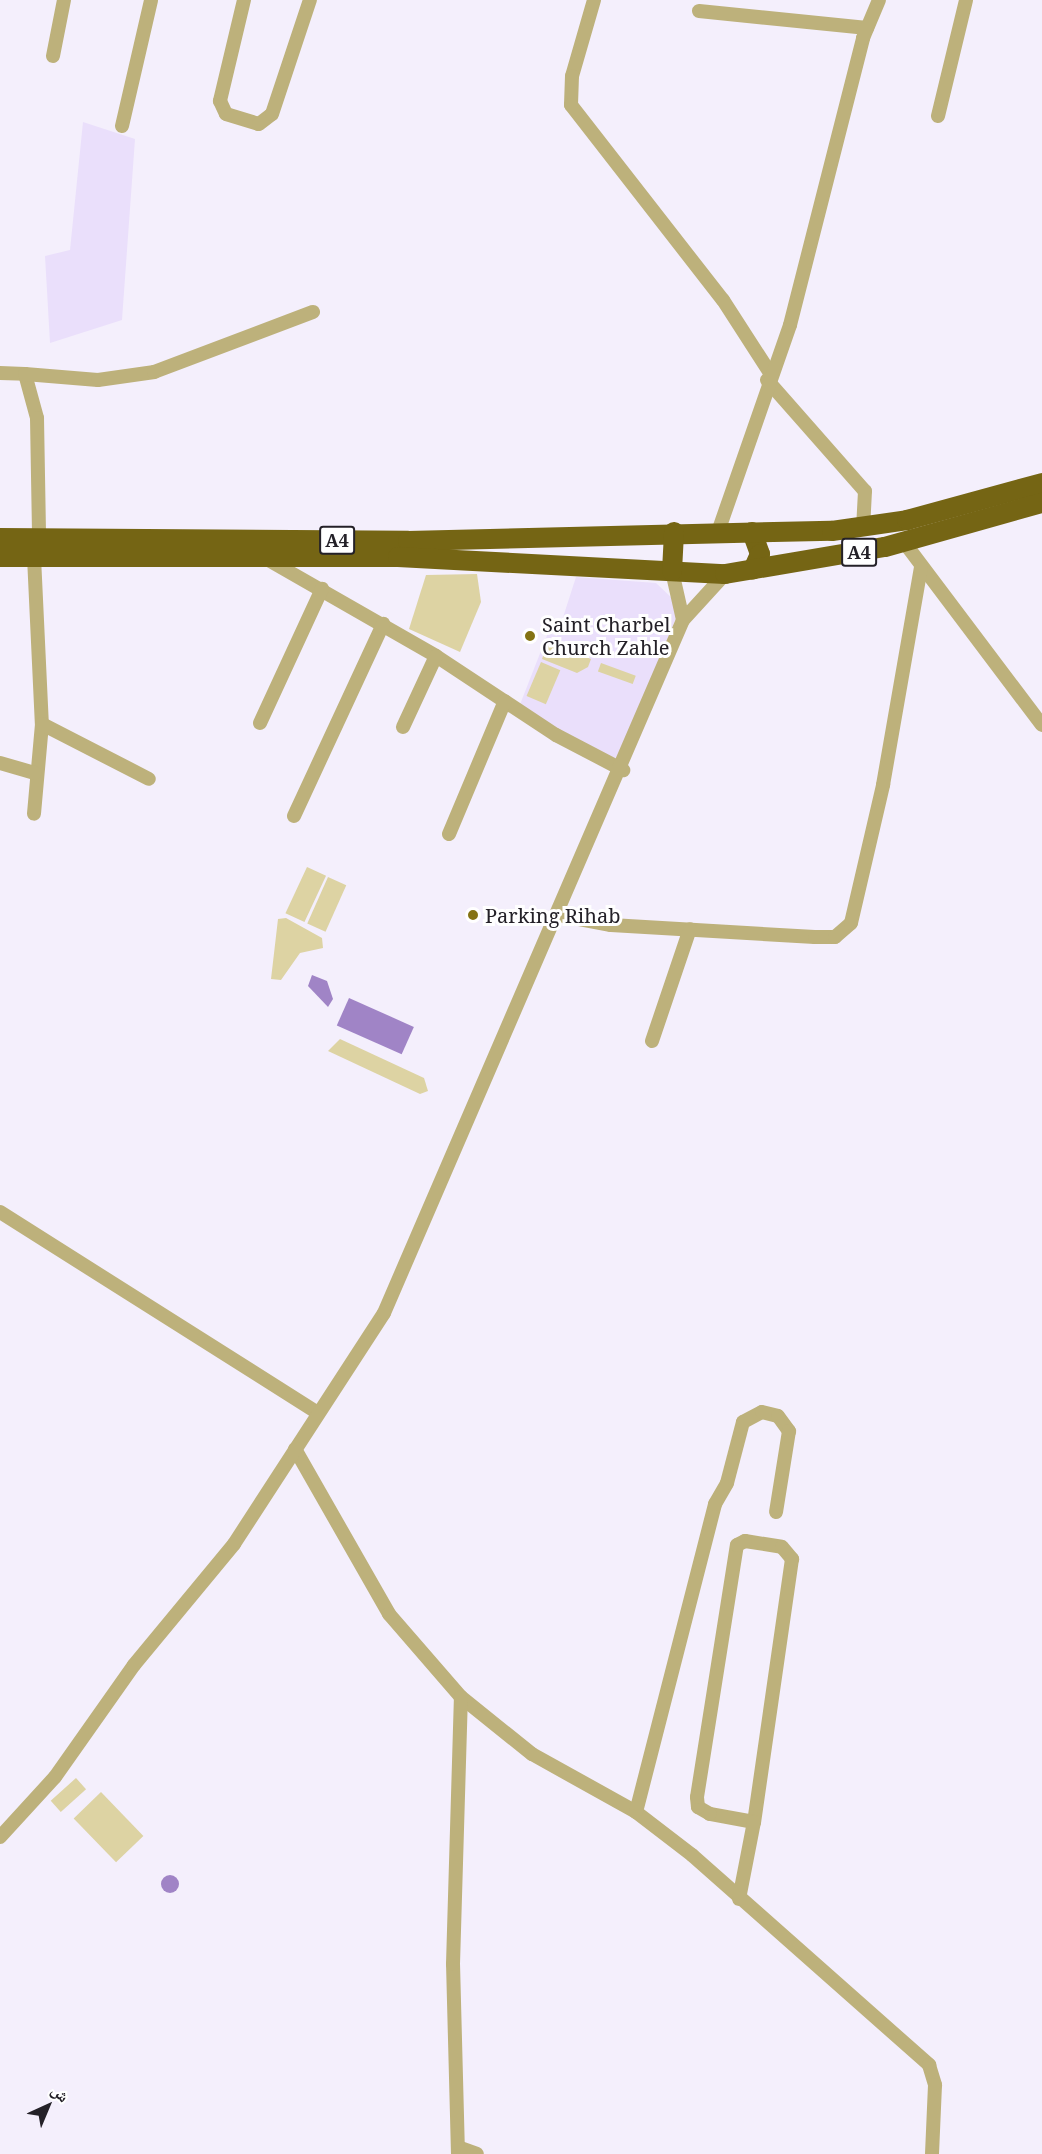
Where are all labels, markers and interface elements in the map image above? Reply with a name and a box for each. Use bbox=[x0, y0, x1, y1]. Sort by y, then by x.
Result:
road number: A4 bbox=[319, 525, 355, 555]
road number: A4 bbox=[841, 537, 877, 567]
place label: Saint Charbel Church Zahle bbox=[542, 612, 671, 659]
marker: Saint Charbel Church Zahle bbox=[523, 629, 537, 643]
place label: Parking Rihab bbox=[485, 903, 620, 927]
marker: Parking Rihab bbox=[466, 908, 480, 922]
north arrow bbox=[18, 2076, 78, 2136]
text: ش bbox=[47, 2079, 74, 2107]

